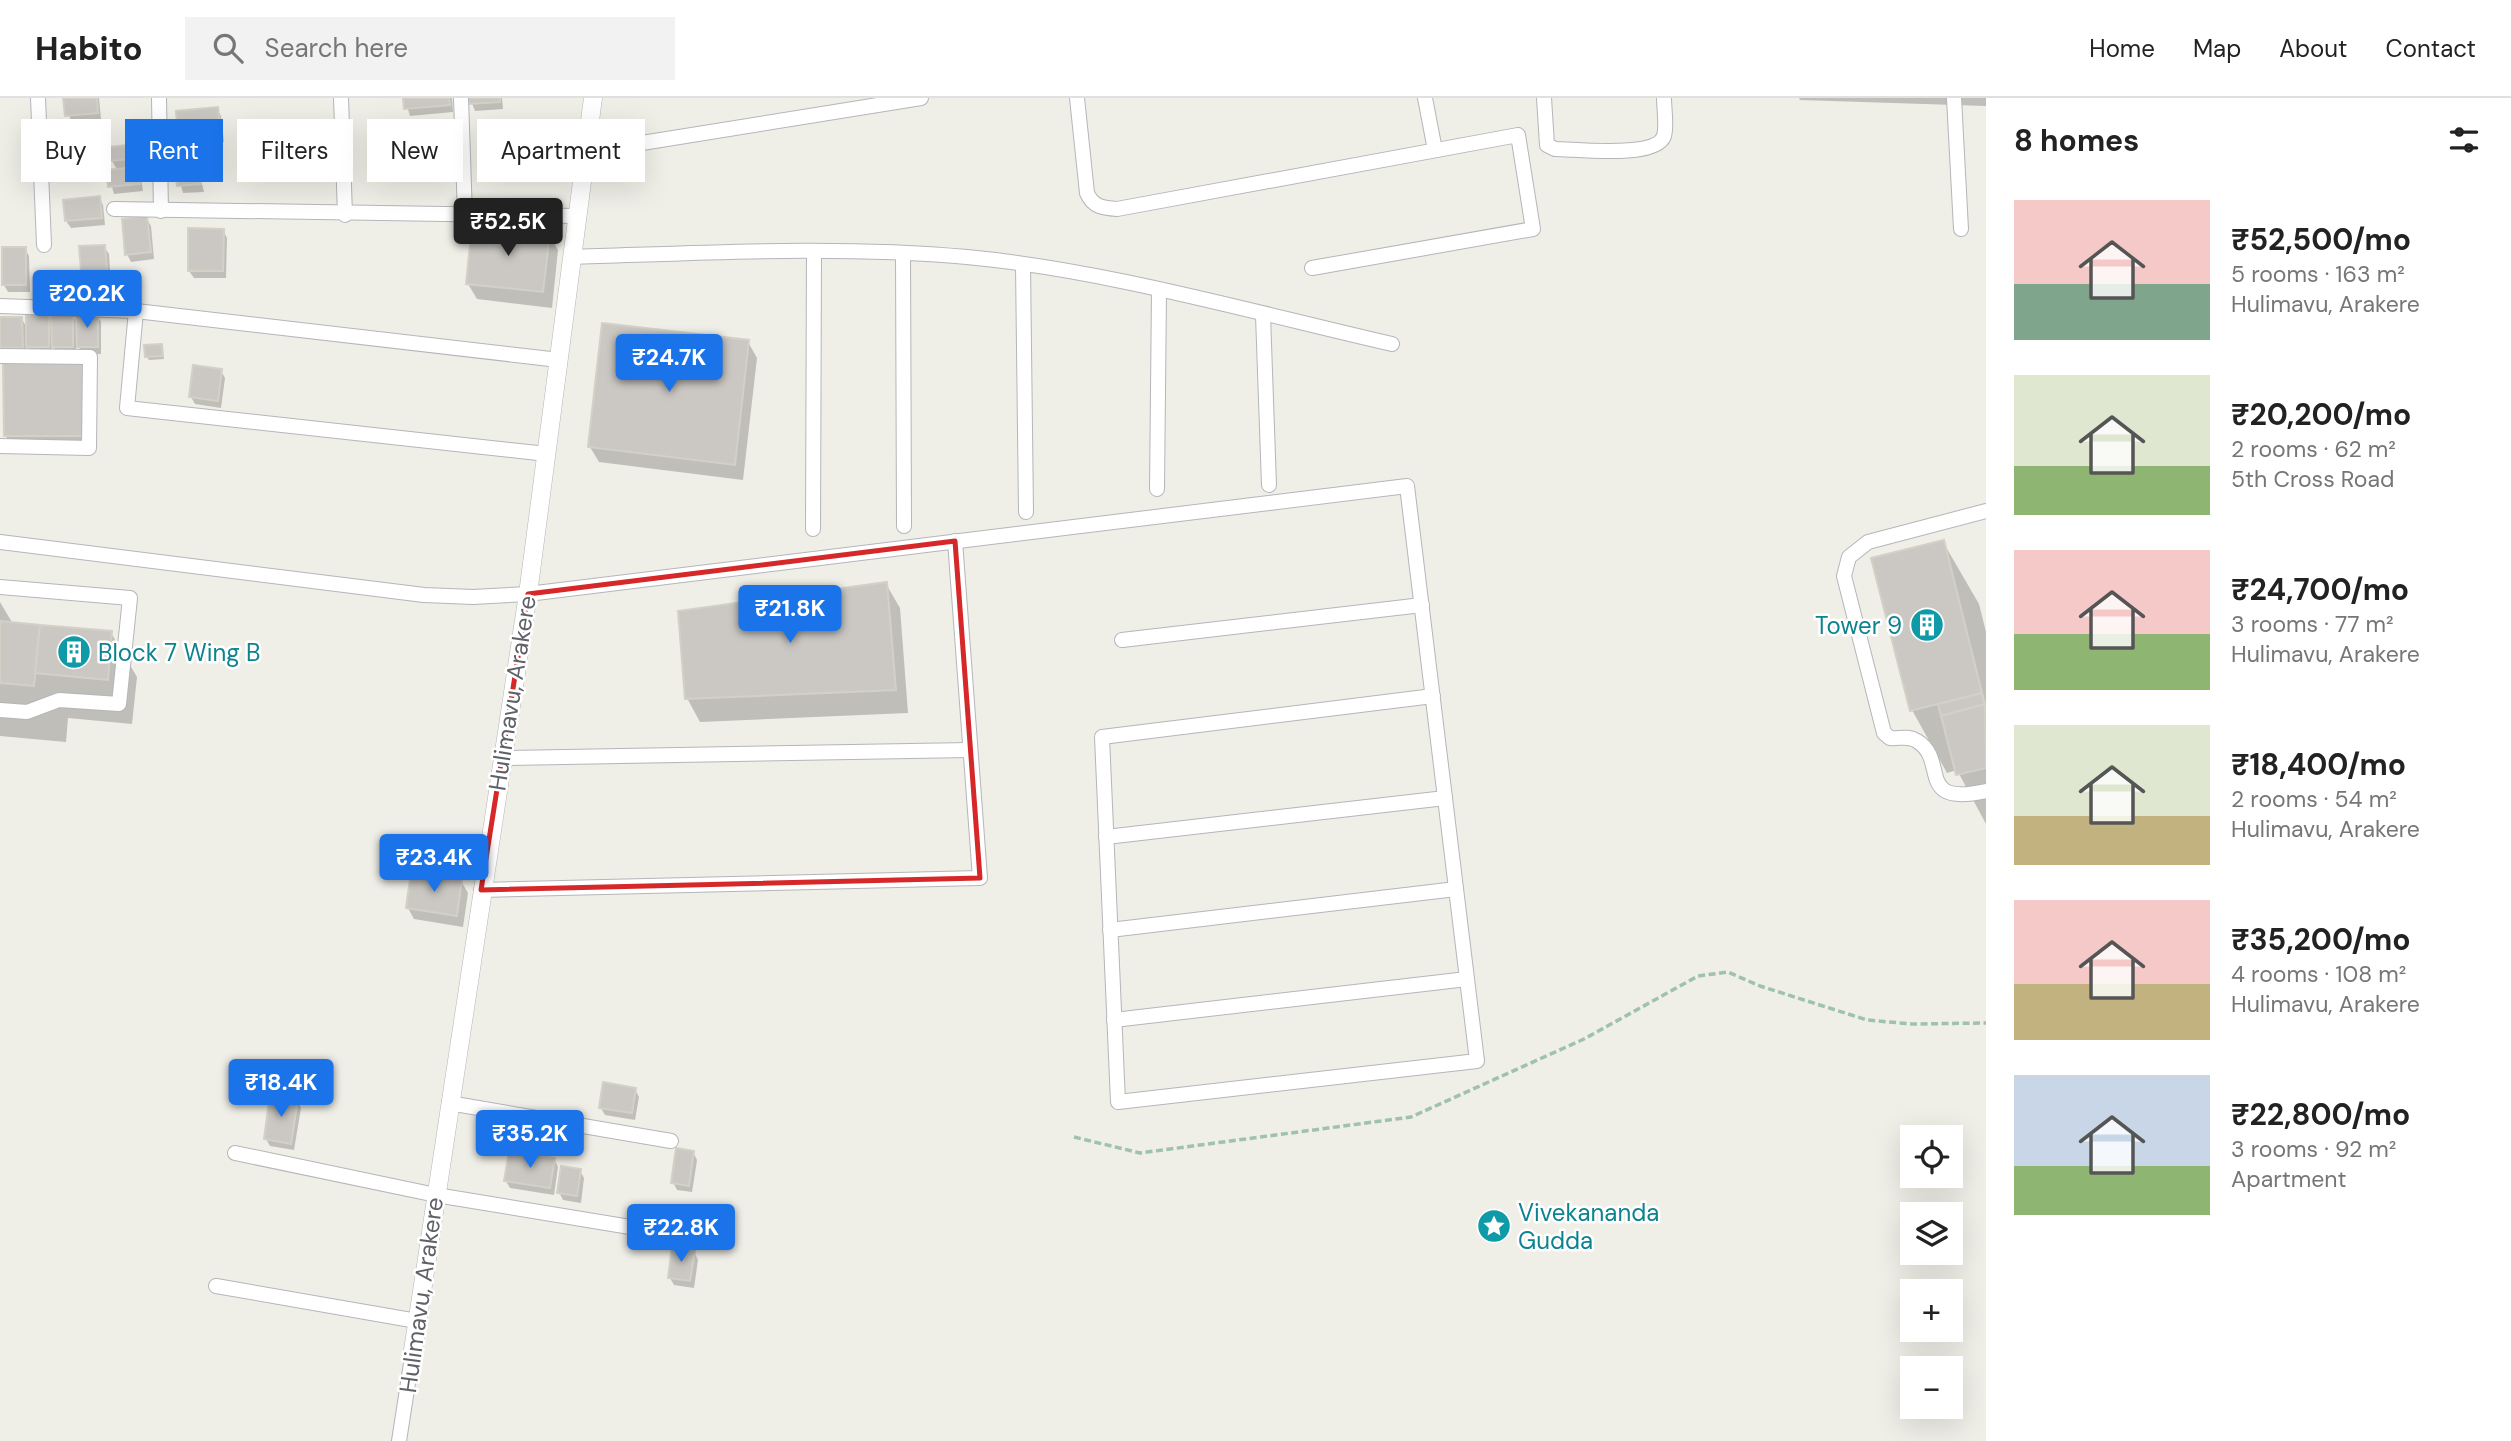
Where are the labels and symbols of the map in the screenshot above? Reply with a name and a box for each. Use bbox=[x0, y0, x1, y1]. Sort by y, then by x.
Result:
pin: ₹52.5K bbox=[451, 198, 565, 258]
pin: ₹20.2K bbox=[30, 271, 144, 330]
pin: ₹24.7K bbox=[612, 334, 726, 394]
pin: ₹21.8K bbox=[733, 586, 847, 645]
street label: Hulimavu, Arakere bbox=[481, 593, 543, 793]
building icon: Tower 9 bbox=[1908, 606, 1946, 644]
place label: Tower 9 bbox=[1815, 610, 1902, 641]
building icon: Block 7 Wing B bbox=[55, 633, 93, 671]
place label: Block 7 Wing B bbox=[98, 637, 260, 668]
pin: ₹23.4K bbox=[377, 834, 491, 894]
pin: ₹18.4K bbox=[224, 1060, 338, 1119]
pin: ₹35.2K bbox=[473, 1110, 587, 1170]
street label: Hulimavu, Arakere bbox=[392, 1195, 450, 1395]
place label: Vivekananda Gudda bbox=[1518, 1197, 1659, 1256]
pin: ₹22.8K bbox=[624, 1204, 738, 1264]
place icon: Vivekananda Gudda bbox=[1475, 1207, 1513, 1245]

